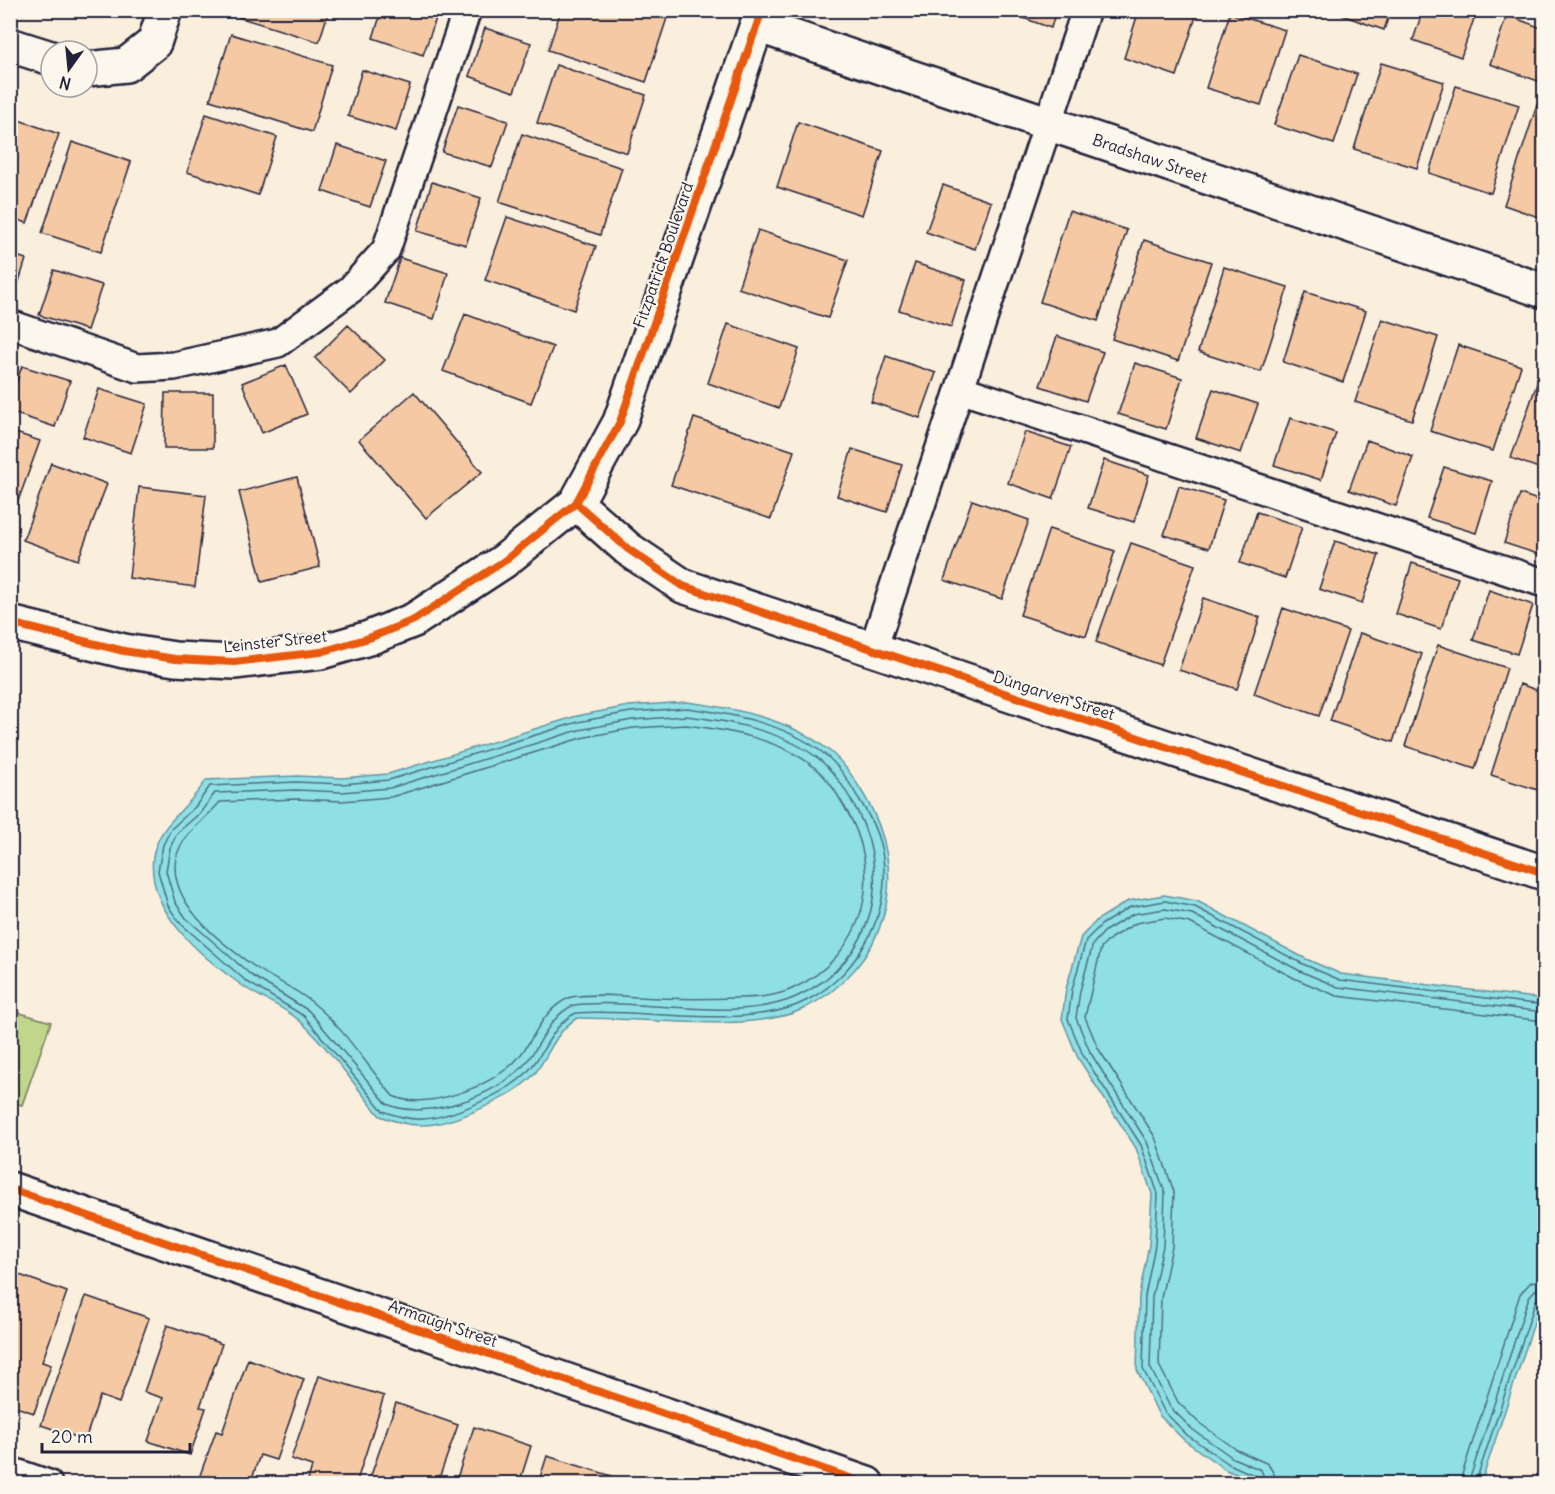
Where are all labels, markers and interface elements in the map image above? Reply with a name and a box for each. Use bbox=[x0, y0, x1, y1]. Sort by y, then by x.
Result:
north arrow bbox=[39, 39, 99, 99]
text: N bbox=[57, 72, 73, 95]
street label: Bradshaw Street bbox=[1090, 129, 1211, 187]
street label: Fitzpatrick Boulevard bbox=[629, 179, 697, 331]
street label: Leinster Street bbox=[222, 626, 328, 656]
street label: Dungarven Street bbox=[991, 666, 1118, 724]
street label: Armaugh Street bbox=[386, 1295, 501, 1351]
scale bar bbox=[42, 1416, 190, 1454]
text: 20 m bbox=[51, 1425, 93, 1448]

